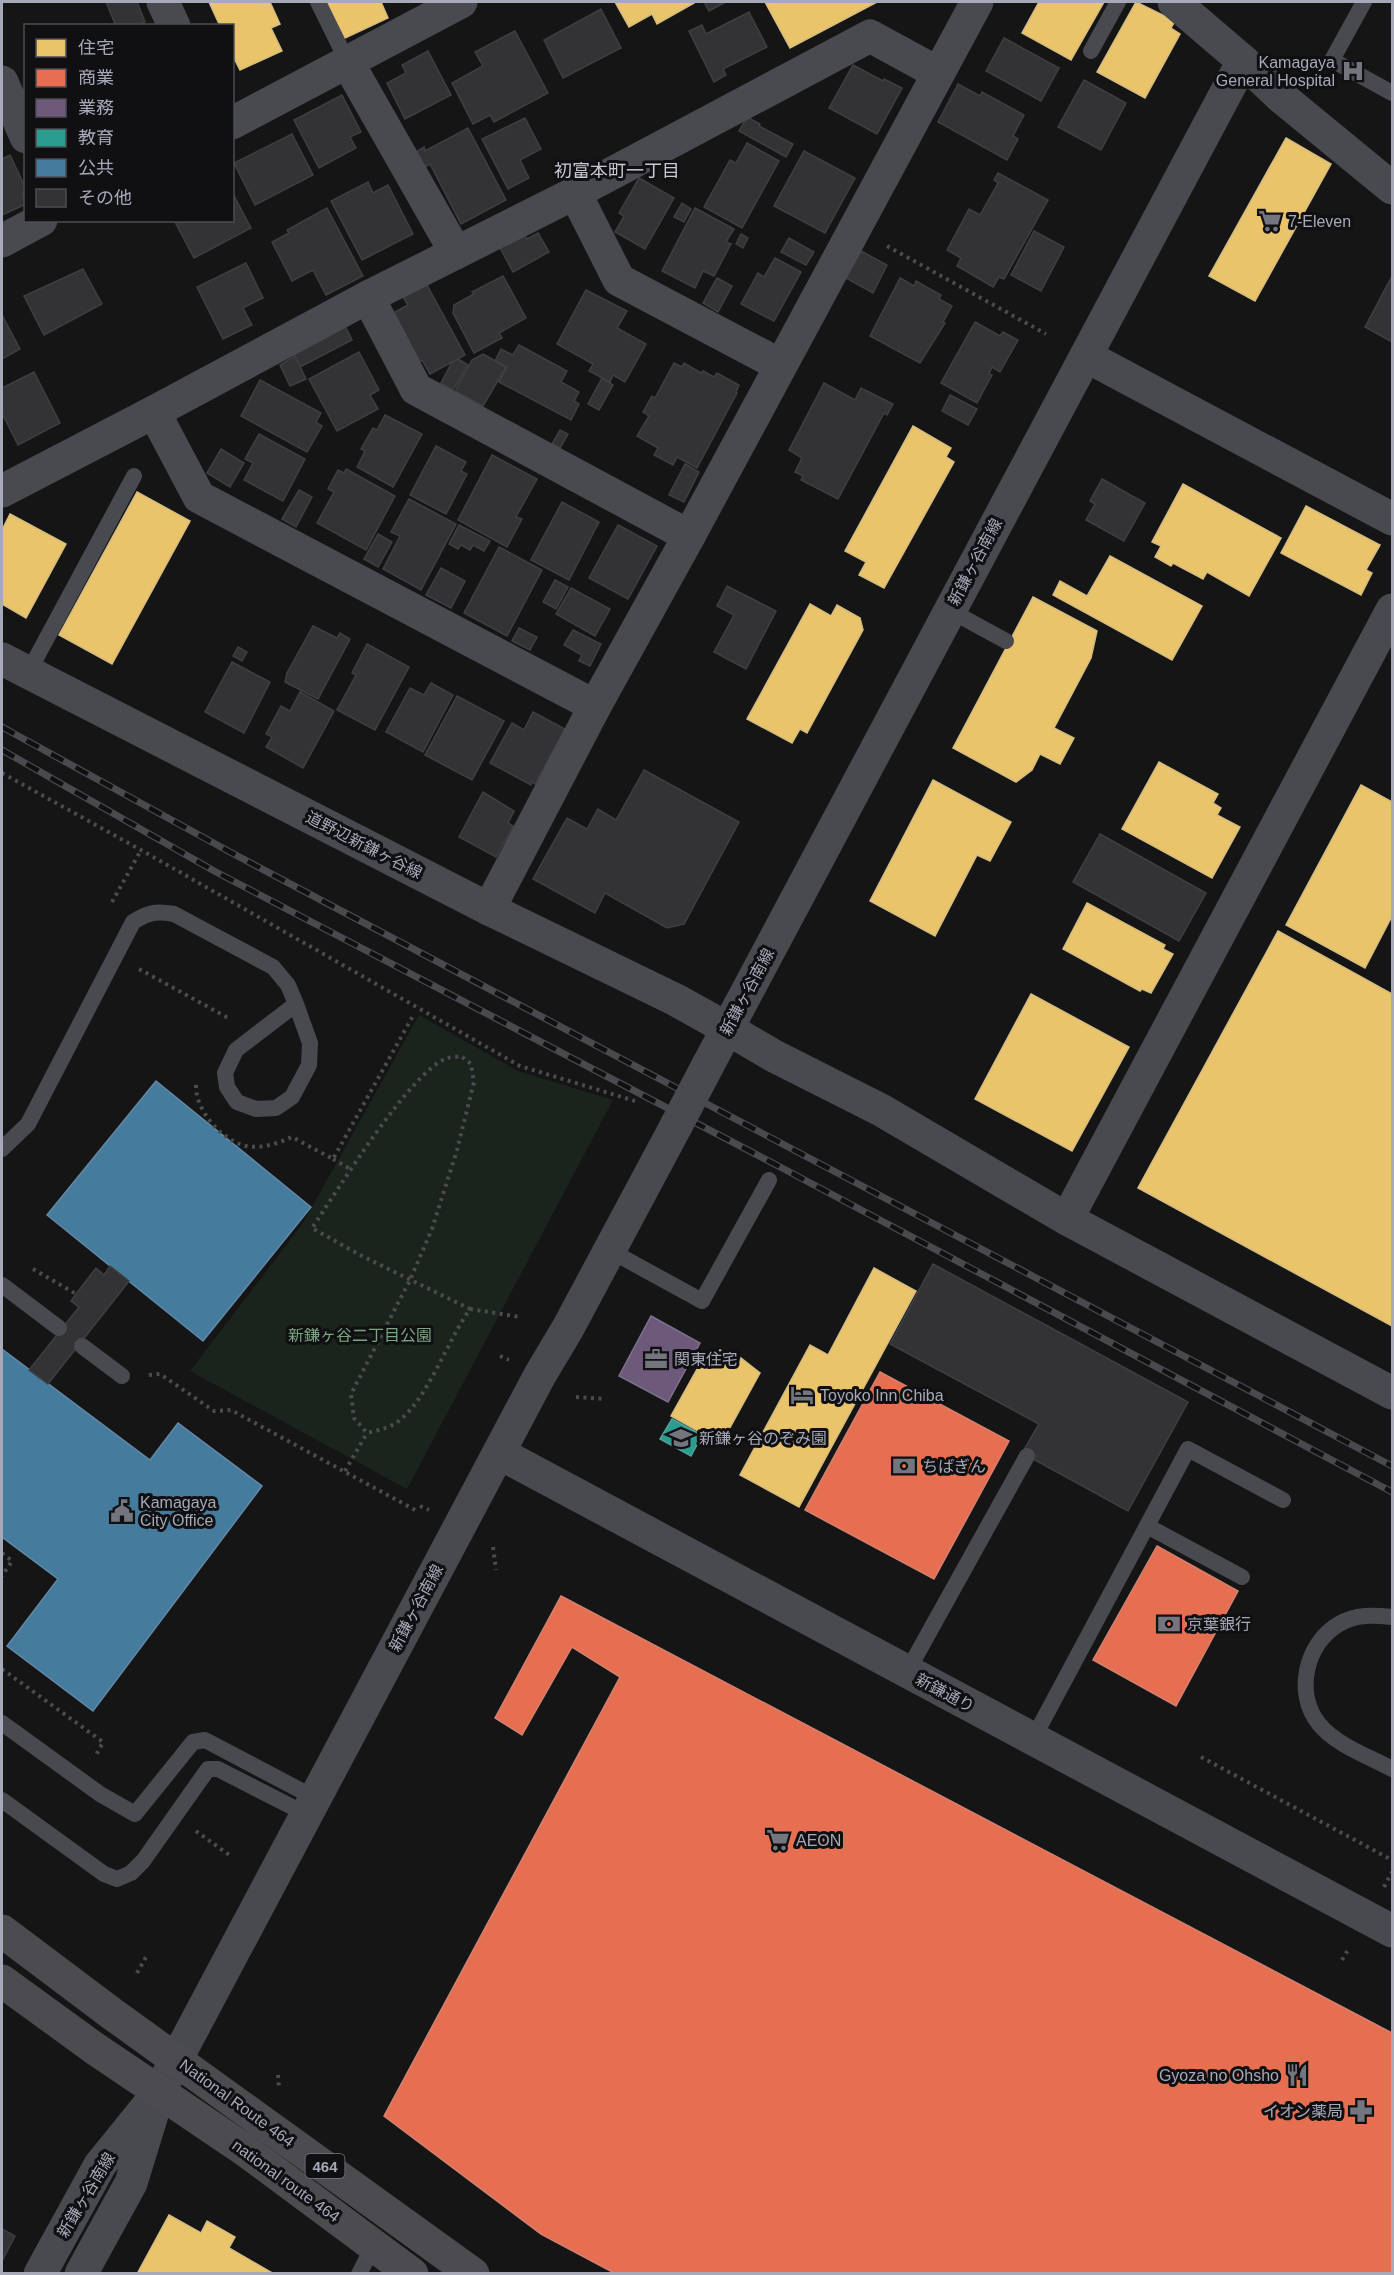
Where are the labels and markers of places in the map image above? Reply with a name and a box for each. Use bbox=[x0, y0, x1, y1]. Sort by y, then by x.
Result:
place label: Kamagaya General Hospital bbox=[1216, 54, 1335, 89]
hospital icon: Kamagaya General Hospital bbox=[1340, 58, 1366, 84]
supermarket icon: 7-Eleven bbox=[1257, 208, 1283, 234]
place label: 7-Eleven bbox=[1288, 213, 1351, 230]
office icon: 関東住宅 bbox=[643, 1346, 669, 1372]
place label: 関東住宅 bbox=[674, 1351, 738, 1368]
hotel icon: Toyoko Inn Chiba bbox=[789, 1382, 815, 1408]
place label: Toyoko Inn Chiba bbox=[820, 1387, 944, 1404]
school or university icon: 新鎌ヶ谷のぞみ園 bbox=[668, 1425, 694, 1451]
place label: 新鎌ヶ谷のぞみ園 bbox=[699, 1430, 827, 1447]
bank icon: ちばぎん bbox=[891, 1453, 917, 1479]
place label: ちばぎん bbox=[922, 1458, 986, 1475]
place label: Kamagaya City Office bbox=[140, 1494, 217, 1529]
public building icon: Kamagaya City Office bbox=[109, 1498, 135, 1524]
bank icon: 京葉銀行 bbox=[1156, 1611, 1182, 1637]
place label: 京葉銀行 bbox=[1187, 1616, 1251, 1633]
supermarket icon: AEON bbox=[765, 1827, 791, 1853]
place label: AEON bbox=[796, 1832, 841, 1849]
restaurant icon: Gyoza no Ohsho bbox=[1284, 2062, 1310, 2088]
place label: Gyoza no Ohsho bbox=[1159, 2067, 1279, 2084]
pharmacy icon: イオン薬局 bbox=[1348, 2098, 1374, 2124]
place label: イオン薬局 bbox=[1263, 2103, 1343, 2120]

